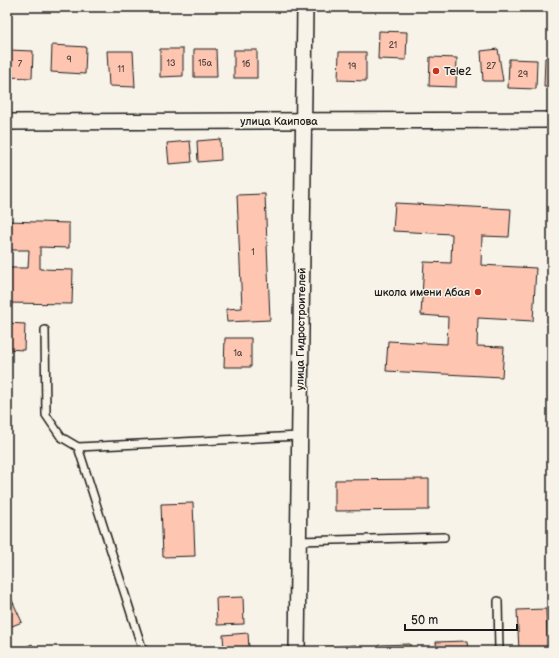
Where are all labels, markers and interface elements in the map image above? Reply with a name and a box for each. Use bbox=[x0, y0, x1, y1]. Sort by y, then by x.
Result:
house number: 21 bbox=[389, 40, 397, 51]
house number: 9 bbox=[66, 54, 72, 65]
house number: 13 bbox=[166, 58, 176, 69]
house number: 15а bbox=[198, 58, 213, 69]
house number: 7 bbox=[18, 59, 23, 70]
house number: 1б bbox=[242, 59, 250, 70]
house number: 19 bbox=[348, 61, 356, 72]
house number: 27 bbox=[486, 61, 496, 72]
house number: 11 bbox=[118, 64, 124, 75]
place label: Tele2 bbox=[444, 65, 472, 78]
marker: Tele2 bbox=[431, 66, 441, 76]
house number: 29 bbox=[518, 69, 528, 80]
street label: улица Каипова bbox=[240, 115, 318, 128]
house number: 1 bbox=[251, 247, 255, 258]
street label: улица Гидростроителей bbox=[293, 268, 309, 390]
place label: школа имени Абая bbox=[374, 286, 470, 299]
marker: школа имени Абая bbox=[473, 287, 483, 297]
house number: 1а bbox=[234, 348, 243, 359]
scale bar bbox=[405, 606, 517, 632]
text: 50 m bbox=[411, 613, 438, 628]

